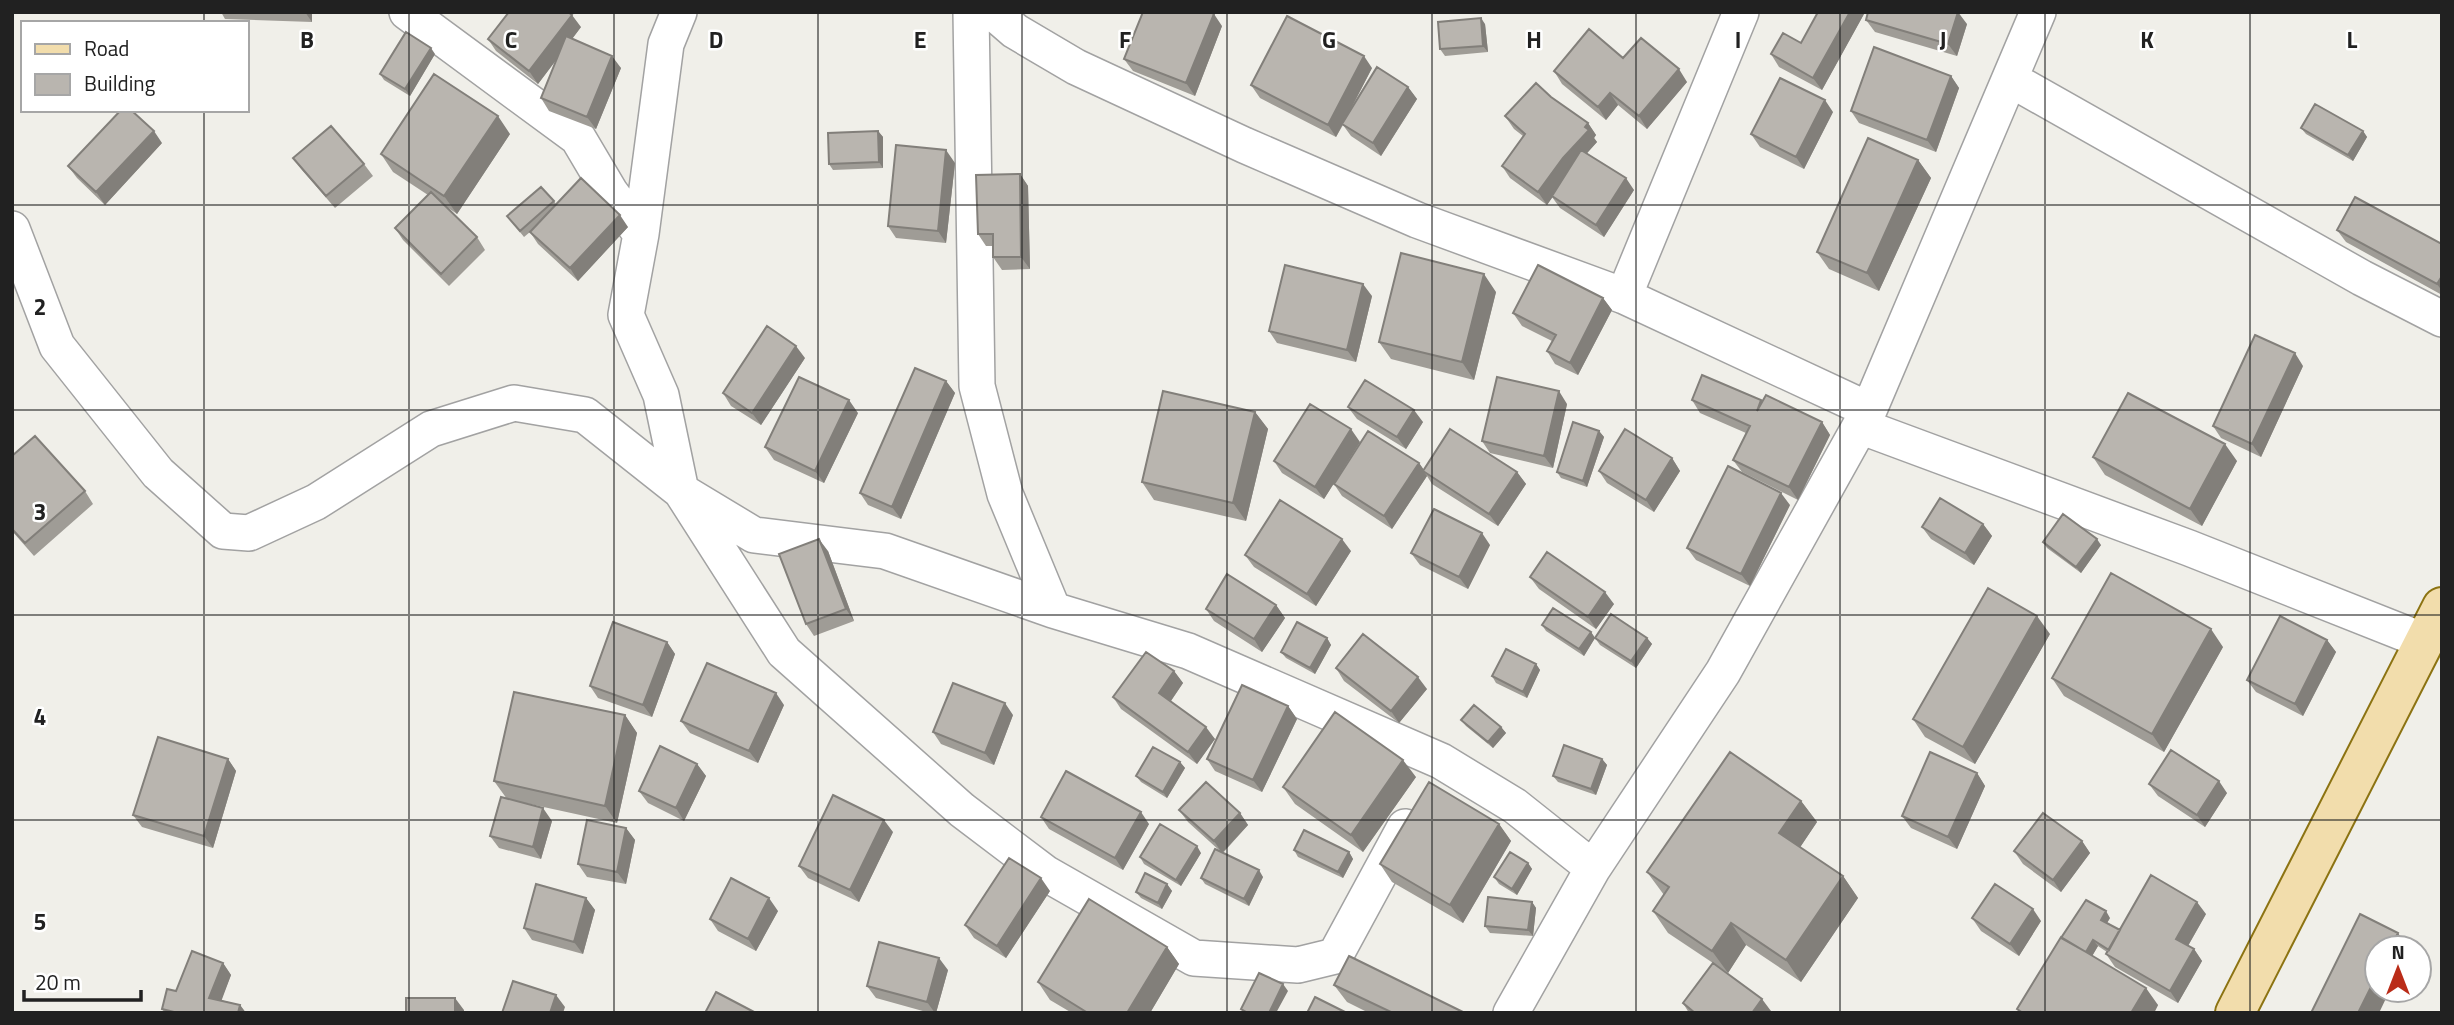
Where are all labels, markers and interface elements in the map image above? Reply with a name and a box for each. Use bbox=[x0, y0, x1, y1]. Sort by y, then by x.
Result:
legend bbox=[21, 21, 248, 112]
text: B bbox=[300, 22, 314, 57]
text: C bbox=[505, 22, 517, 57]
text: D bbox=[709, 22, 723, 57]
text: E bbox=[914, 22, 926, 57]
text: F bbox=[1119, 22, 1131, 57]
text: G bbox=[1322, 22, 1336, 57]
text: H bbox=[1526, 22, 1542, 57]
text: I bbox=[1735, 22, 1741, 57]
text: J bbox=[1940, 22, 1946, 57]
text: K bbox=[2140, 22, 2154, 57]
text: L bbox=[2347, 22, 2358, 57]
text: Road bbox=[84, 32, 129, 64]
text: Building bbox=[84, 67, 156, 99]
text: 2 bbox=[34, 289, 46, 324]
text: 3 bbox=[34, 494, 46, 529]
text: 4 bbox=[34, 699, 46, 734]
text: 5 bbox=[34, 904, 46, 939]
north arrow bbox=[2363, 934, 2433, 1004]
text: N bbox=[2391, 937, 2405, 966]
scale bar bbox=[24, 958, 142, 1002]
text: 20 m bbox=[35, 966, 81, 998]

